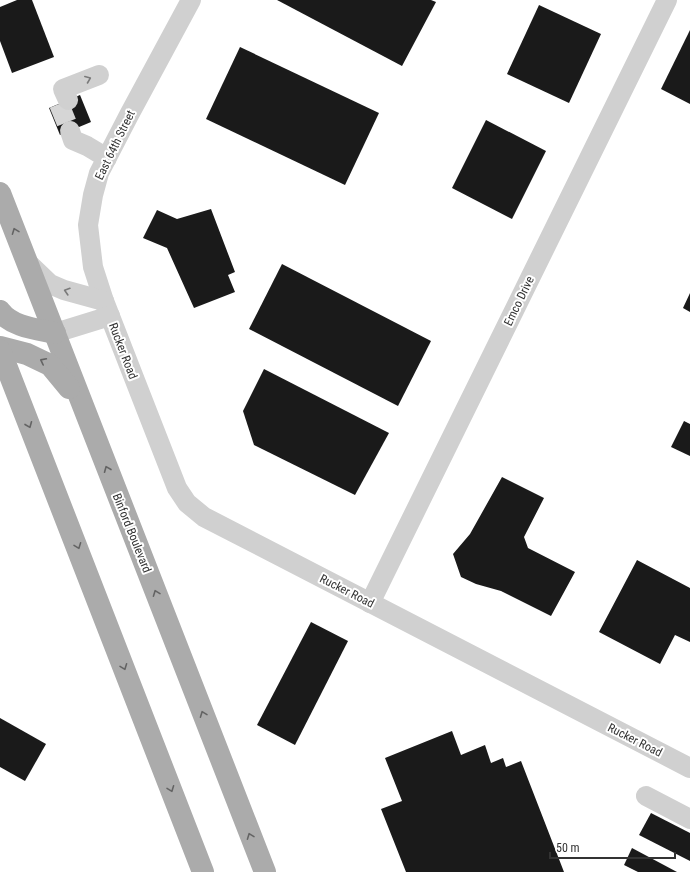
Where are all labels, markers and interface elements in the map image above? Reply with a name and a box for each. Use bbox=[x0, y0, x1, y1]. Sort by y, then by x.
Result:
one-way arrow bbox=[84, 76, 92, 84]
street label: East 64th Street bbox=[92, 108, 138, 182]
one-way arrow bbox=[11, 228, 19, 235]
street label: Emco Drive bbox=[501, 274, 537, 328]
one-way arrow bbox=[63, 287, 70, 295]
street label: Rucker Road bbox=[106, 321, 140, 381]
one-way arrow bbox=[40, 358, 47, 366]
one-way arrow bbox=[25, 422, 33, 429]
one-way arrow bbox=[103, 465, 111, 472]
street label: Binford Boulevard bbox=[110, 491, 154, 575]
one-way arrow bbox=[73, 543, 81, 550]
street label: Rucker Road bbox=[317, 571, 377, 611]
one-way arrow bbox=[153, 590, 161, 597]
one-way arrow bbox=[120, 664, 128, 671]
one-way arrow bbox=[200, 711, 208, 718]
street label: Rucker Road bbox=[605, 720, 665, 760]
one-way arrow bbox=[166, 785, 174, 792]
one-way arrow bbox=[247, 832, 255, 839]
scale bar bbox=[550, 834, 675, 860]
text: 50 m bbox=[556, 841, 580, 855]

